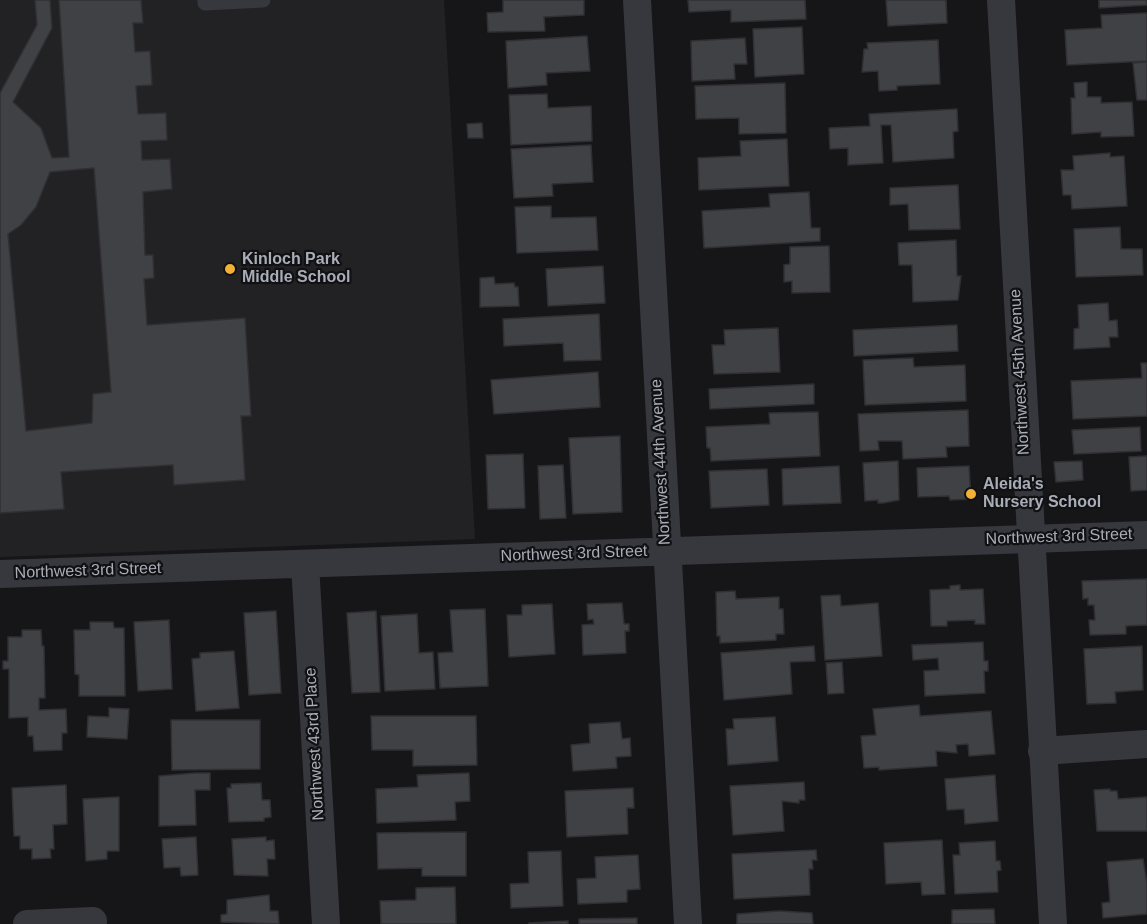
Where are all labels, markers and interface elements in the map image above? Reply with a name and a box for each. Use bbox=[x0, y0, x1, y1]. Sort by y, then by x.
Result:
place label: Kinloch Park Middle School bbox=[242, 250, 350, 288]
marker: Kinloch Park Middle School bbox=[223, 262, 237, 276]
street label: Northwest 45th Avenue bbox=[1006, 289, 1034, 455]
street label: Northwest 44th Avenue bbox=[647, 379, 675, 545]
place label: Aleida's Nursery School bbox=[983, 475, 1101, 513]
marker: Aleida's Nursery School bbox=[964, 487, 978, 501]
street label: Northwest 3rd Street bbox=[985, 525, 1133, 549]
street label: Northwest 3rd Street bbox=[500, 542, 648, 566]
street label: Northwest 3rd Street bbox=[14, 559, 162, 583]
street label: Northwest 43rd Place bbox=[301, 667, 329, 821]

